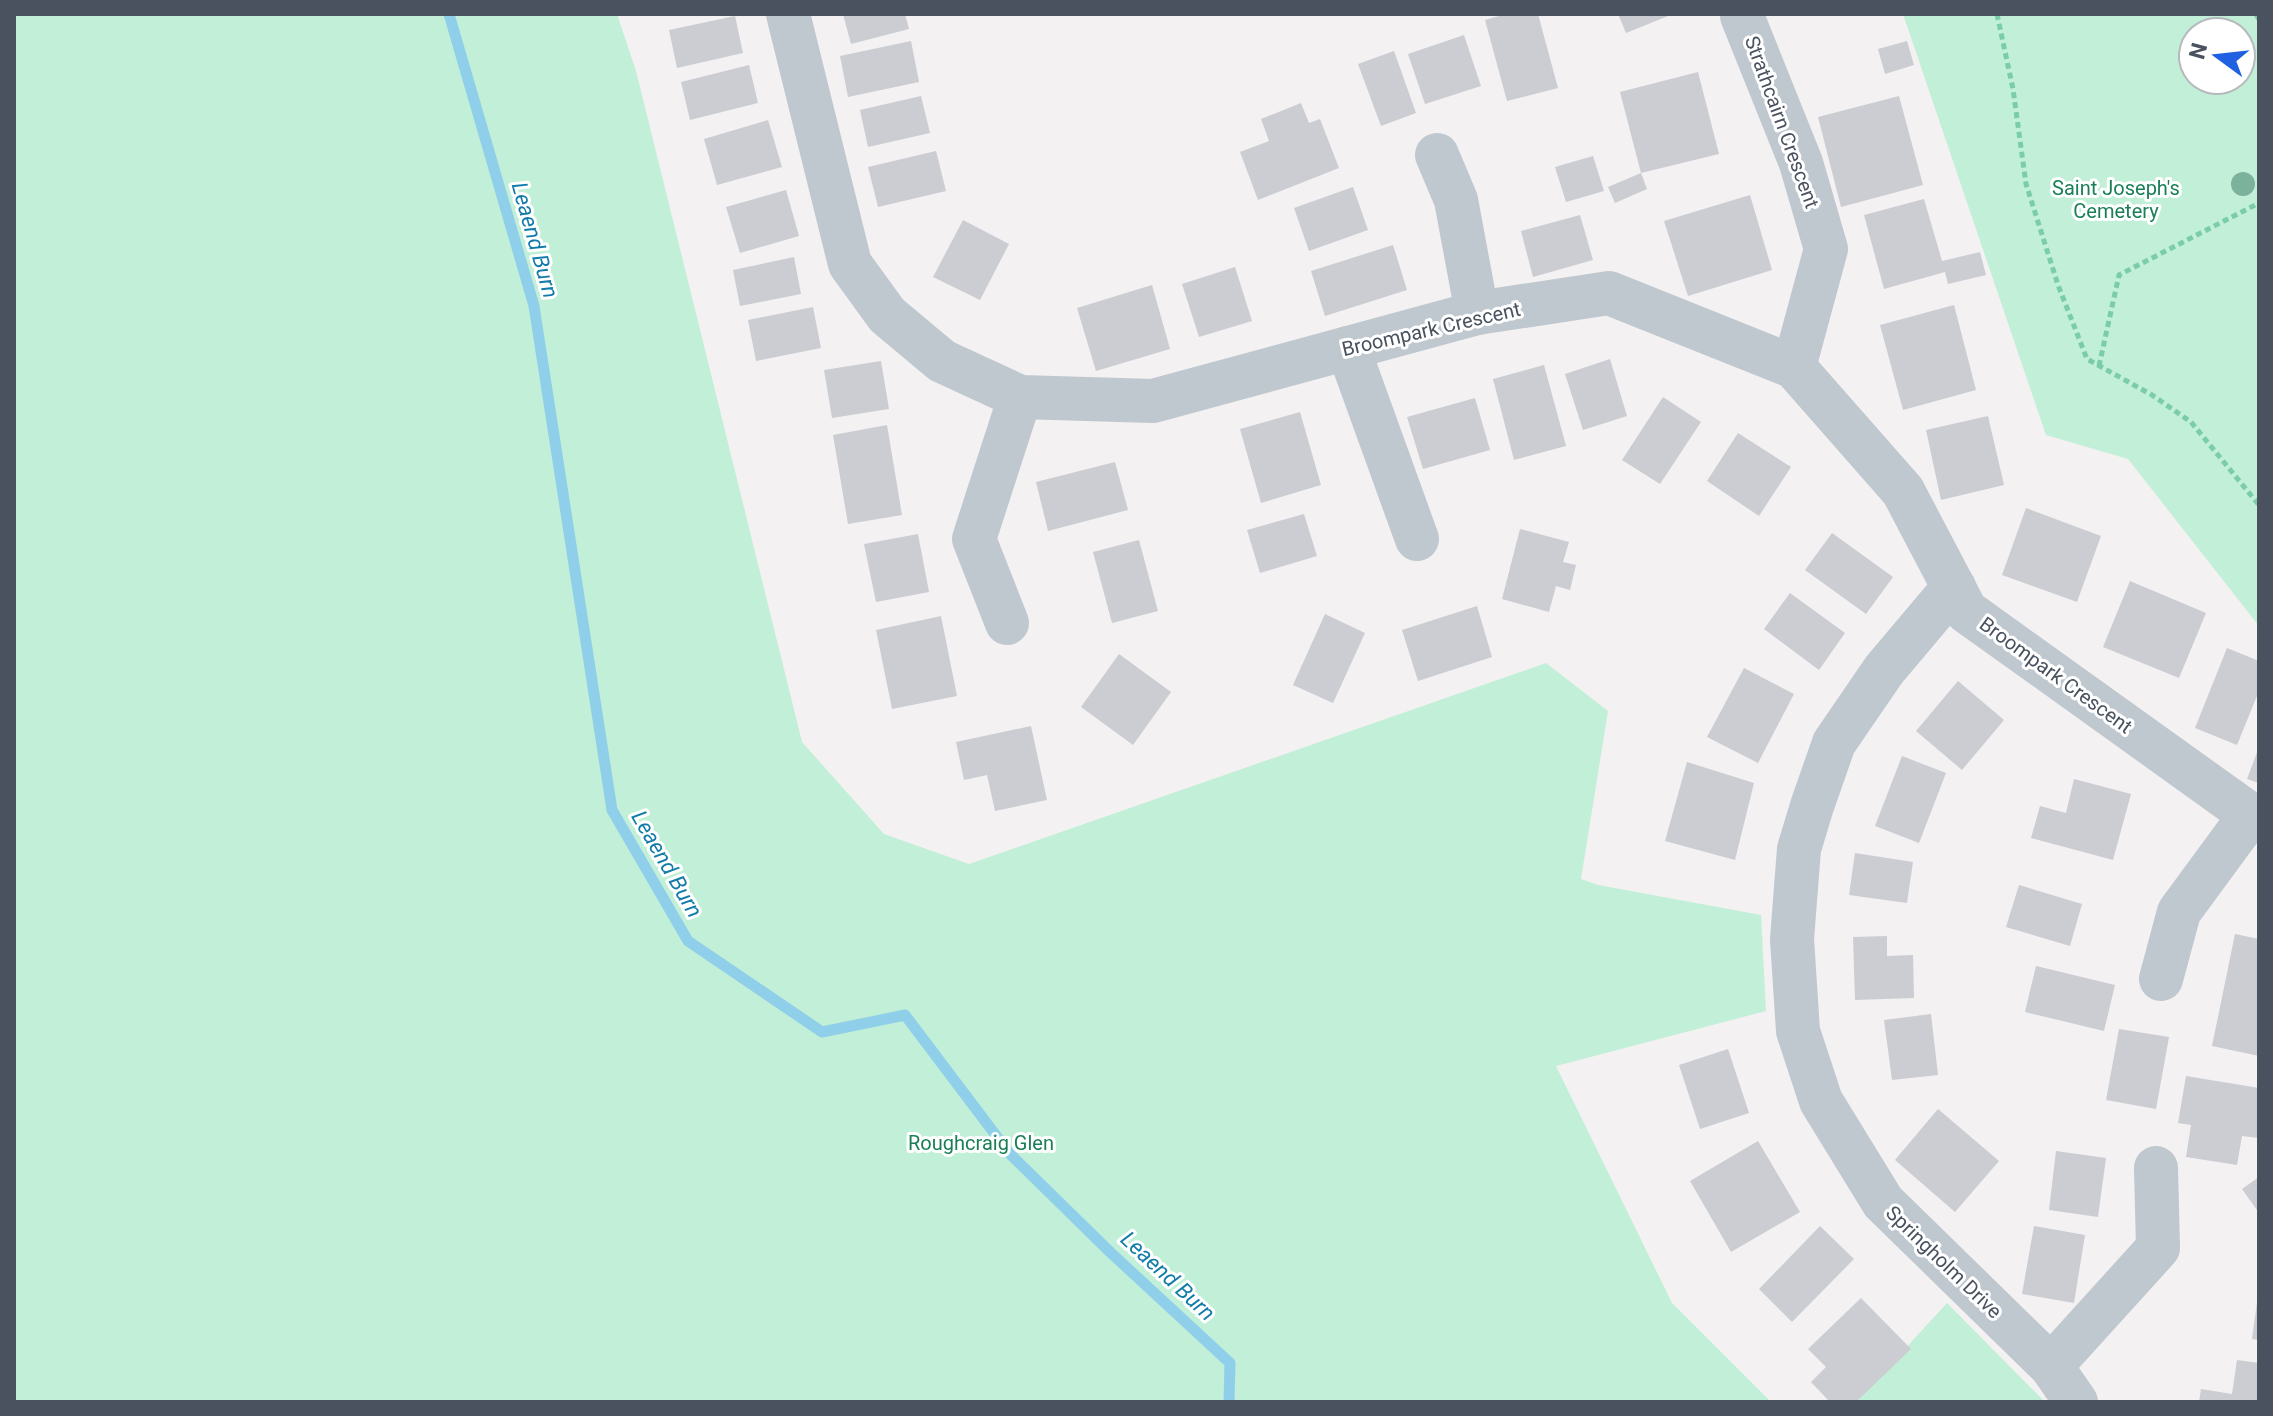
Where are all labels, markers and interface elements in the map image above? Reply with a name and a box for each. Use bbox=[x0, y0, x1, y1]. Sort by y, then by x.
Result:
north arrow bbox=[2177, 16, 2257, 96]
street label: Strathcairn Crescent bbox=[1740, 33, 1824, 211]
text: N bbox=[2184, 40, 2212, 62]
park label: Saint Joseph's Cemetery bbox=[2052, 176, 2180, 223]
water label: Leaend Burn bbox=[507, 179, 563, 301]
street label: Broompark Crescent bbox=[1339, 297, 1523, 361]
street label: Broompark Crescent bbox=[1975, 612, 2137, 738]
water label: Leaend Burn bbox=[626, 806, 708, 922]
park label: Roughcraig Glen bbox=[908, 1131, 1054, 1155]
street label: Springholm Drive bbox=[1881, 1201, 2007, 1323]
water label: Leaend Burn bbox=[1116, 1226, 1220, 1326]

